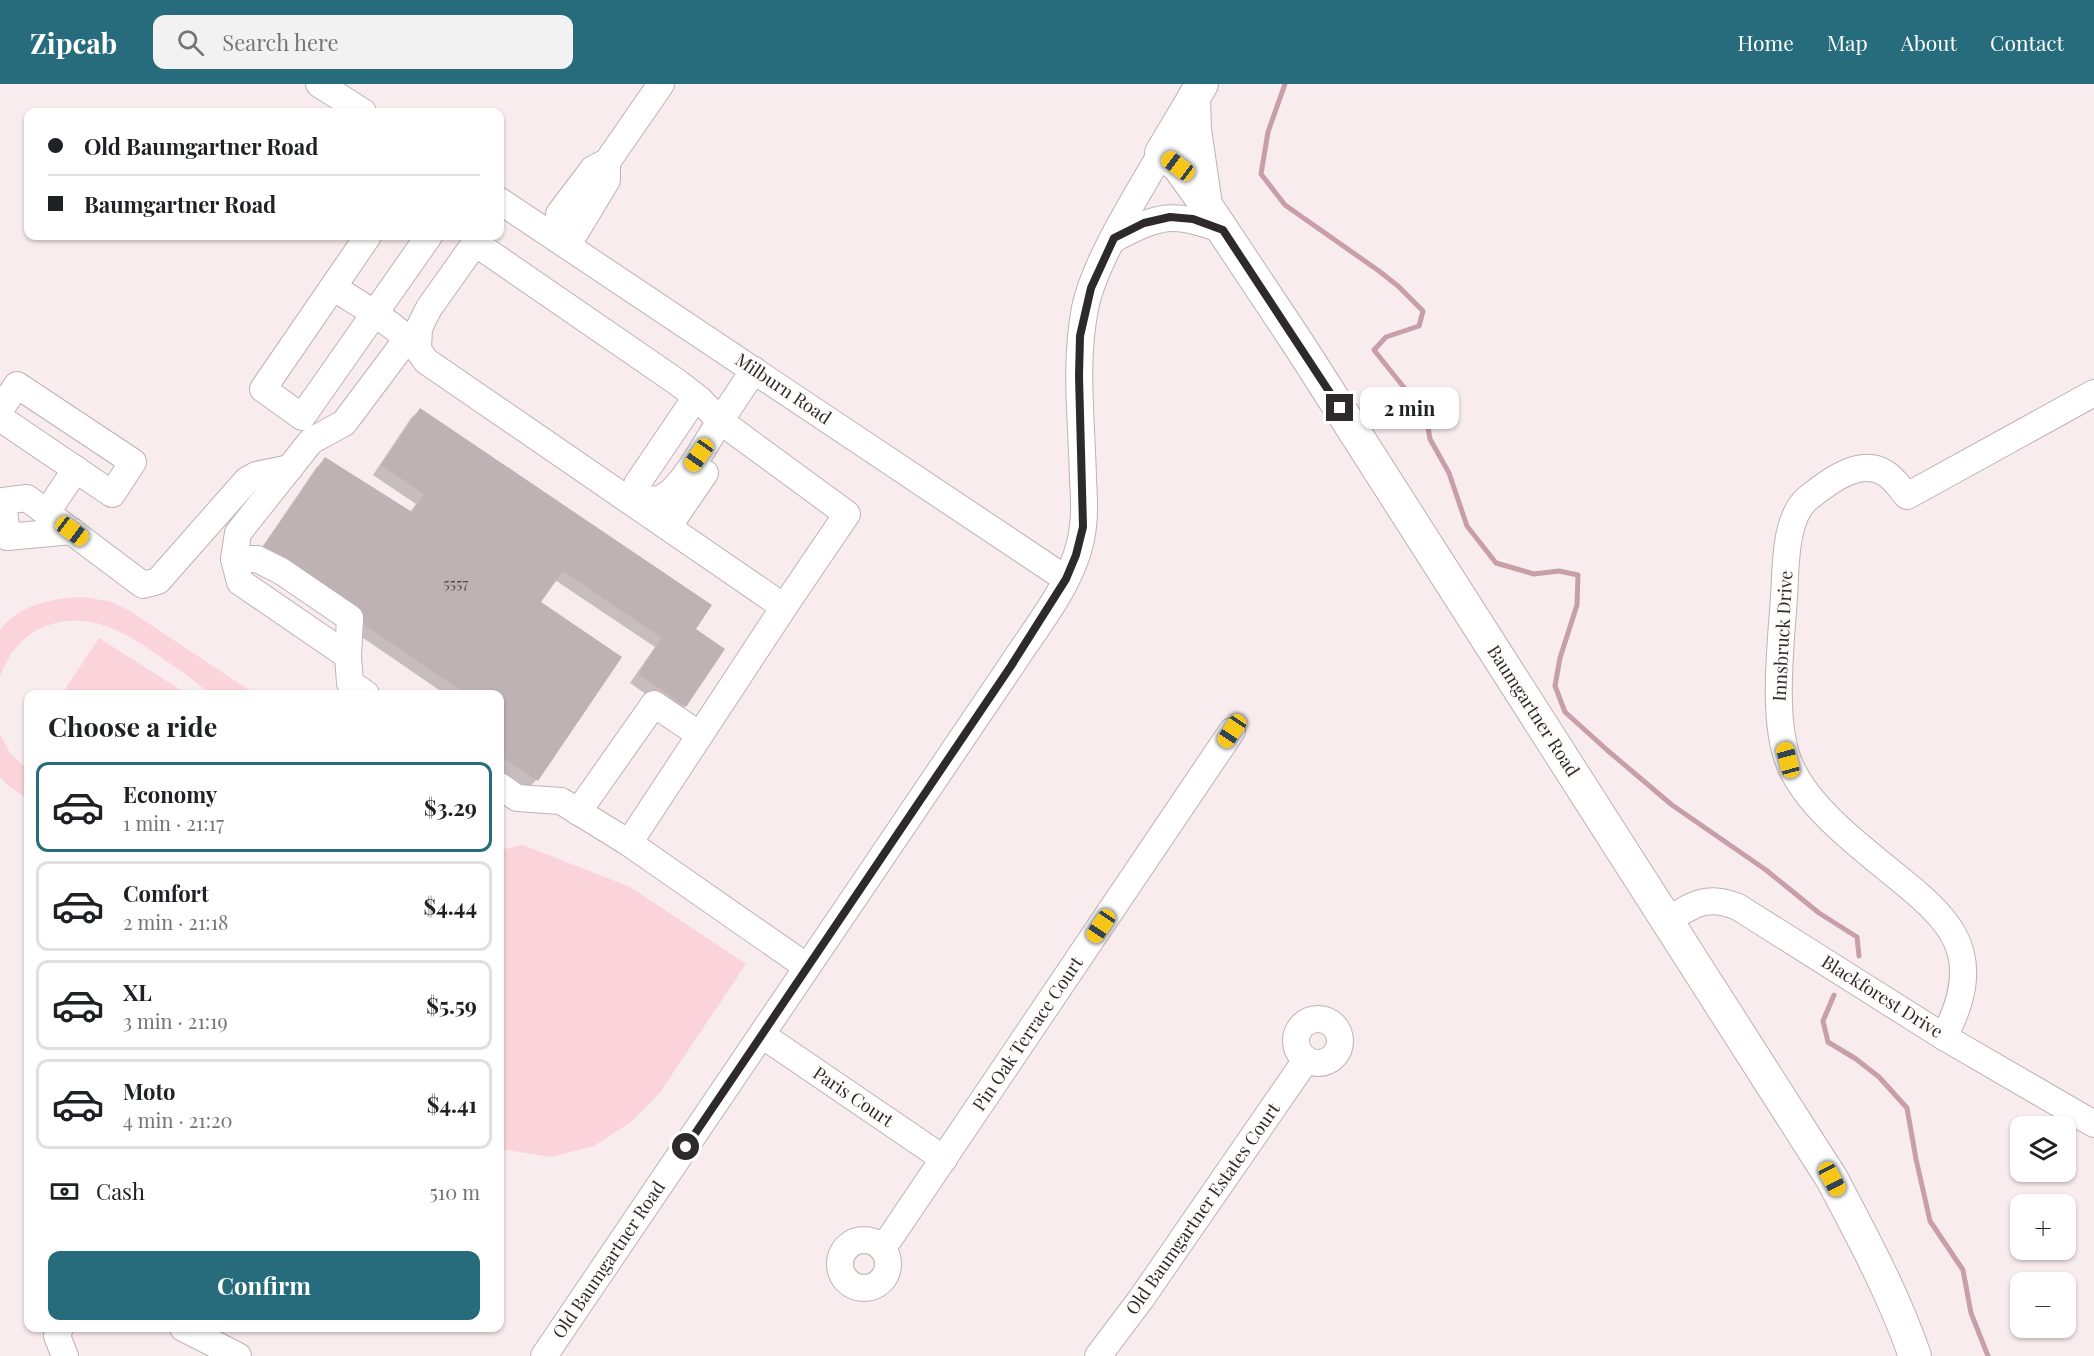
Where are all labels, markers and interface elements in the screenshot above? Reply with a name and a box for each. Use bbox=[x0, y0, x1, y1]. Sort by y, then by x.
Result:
search box bbox=[153, 15, 573, 69]
text: Zipcab bbox=[30, 24, 117, 61]
icon: search bbox=[174, 26, 207, 59]
text: Search here bbox=[222, 27, 339, 57]
text: Home bbox=[1738, 28, 1794, 56]
text: Map bbox=[1827, 28, 1868, 56]
text: About bbox=[1901, 28, 1957, 56]
text: Contact bbox=[1990, 28, 2064, 56]
text: Old Baumgartner Road bbox=[84, 131, 318, 161]
car bbox=[1158, 148, 1198, 184]
text: Baumgartner Road bbox=[84, 189, 276, 219]
street label: Milburn Road bbox=[731, 347, 837, 429]
callout: 2 min bbox=[1361, 387, 1460, 429]
route end bbox=[1326, 394, 1353, 421]
text: 2 min bbox=[1384, 394, 1435, 421]
car bbox=[681, 435, 717, 475]
car bbox=[52, 513, 92, 549]
street label: Innsbruck Drive bbox=[1767, 570, 1797, 702]
house number: 5557 bbox=[444, 573, 468, 593]
street label: Baumgartner Road bbox=[1482, 640, 1586, 781]
text: Choose a ride bbox=[48, 708, 217, 744]
car bbox=[1214, 711, 1250, 751]
car bbox=[1775, 740, 1801, 780]
text: Economy bbox=[123, 779, 217, 809]
icon: car bbox=[51, 780, 105, 834]
text: $3.29 bbox=[424, 792, 477, 822]
text: 1 min · 21:17 bbox=[123, 809, 224, 836]
text: Comfort bbox=[123, 878, 209, 908]
icon: car bbox=[51, 879, 105, 933]
text: $4.44 bbox=[424, 891, 477, 921]
car bbox=[1083, 906, 1119, 946]
text: 2 min · 21:18 bbox=[123, 908, 228, 935]
street label: Blackforest Drive bbox=[1817, 949, 1948, 1043]
street label: Pin Oak Terrace Court bbox=[967, 951, 1088, 1115]
text: XL bbox=[123, 977, 152, 1007]
icon: car bbox=[51, 978, 105, 1032]
text: $5.59 bbox=[426, 990, 477, 1020]
text: 3 min · 21:19 bbox=[123, 1007, 228, 1034]
street label: Paris Court bbox=[809, 1060, 899, 1132]
text: Moto bbox=[123, 1076, 176, 1106]
icon: car bbox=[51, 1077, 105, 1131]
text: $4.41 bbox=[427, 1089, 477, 1119]
street label: Old Baumgartner Estates Court bbox=[1120, 1097, 1285, 1319]
text: 4 min · 21:20 bbox=[123, 1106, 233, 1133]
map controls bbox=[2010, 1116, 2076, 1338]
button: layers bbox=[2010, 1116, 2076, 1182]
route start bbox=[672, 1133, 699, 1160]
car bbox=[1816, 1159, 1848, 1199]
icon: cash bbox=[48, 1175, 81, 1208]
text: Cash bbox=[96, 1176, 145, 1206]
street label: Old Baumgartner Road bbox=[546, 1176, 670, 1343]
text: 510 m bbox=[430, 1178, 480, 1205]
button: + bbox=[2010, 1194, 2076, 1260]
button: Confirm bbox=[48, 1251, 480, 1320]
button: − bbox=[2010, 1272, 2076, 1338]

